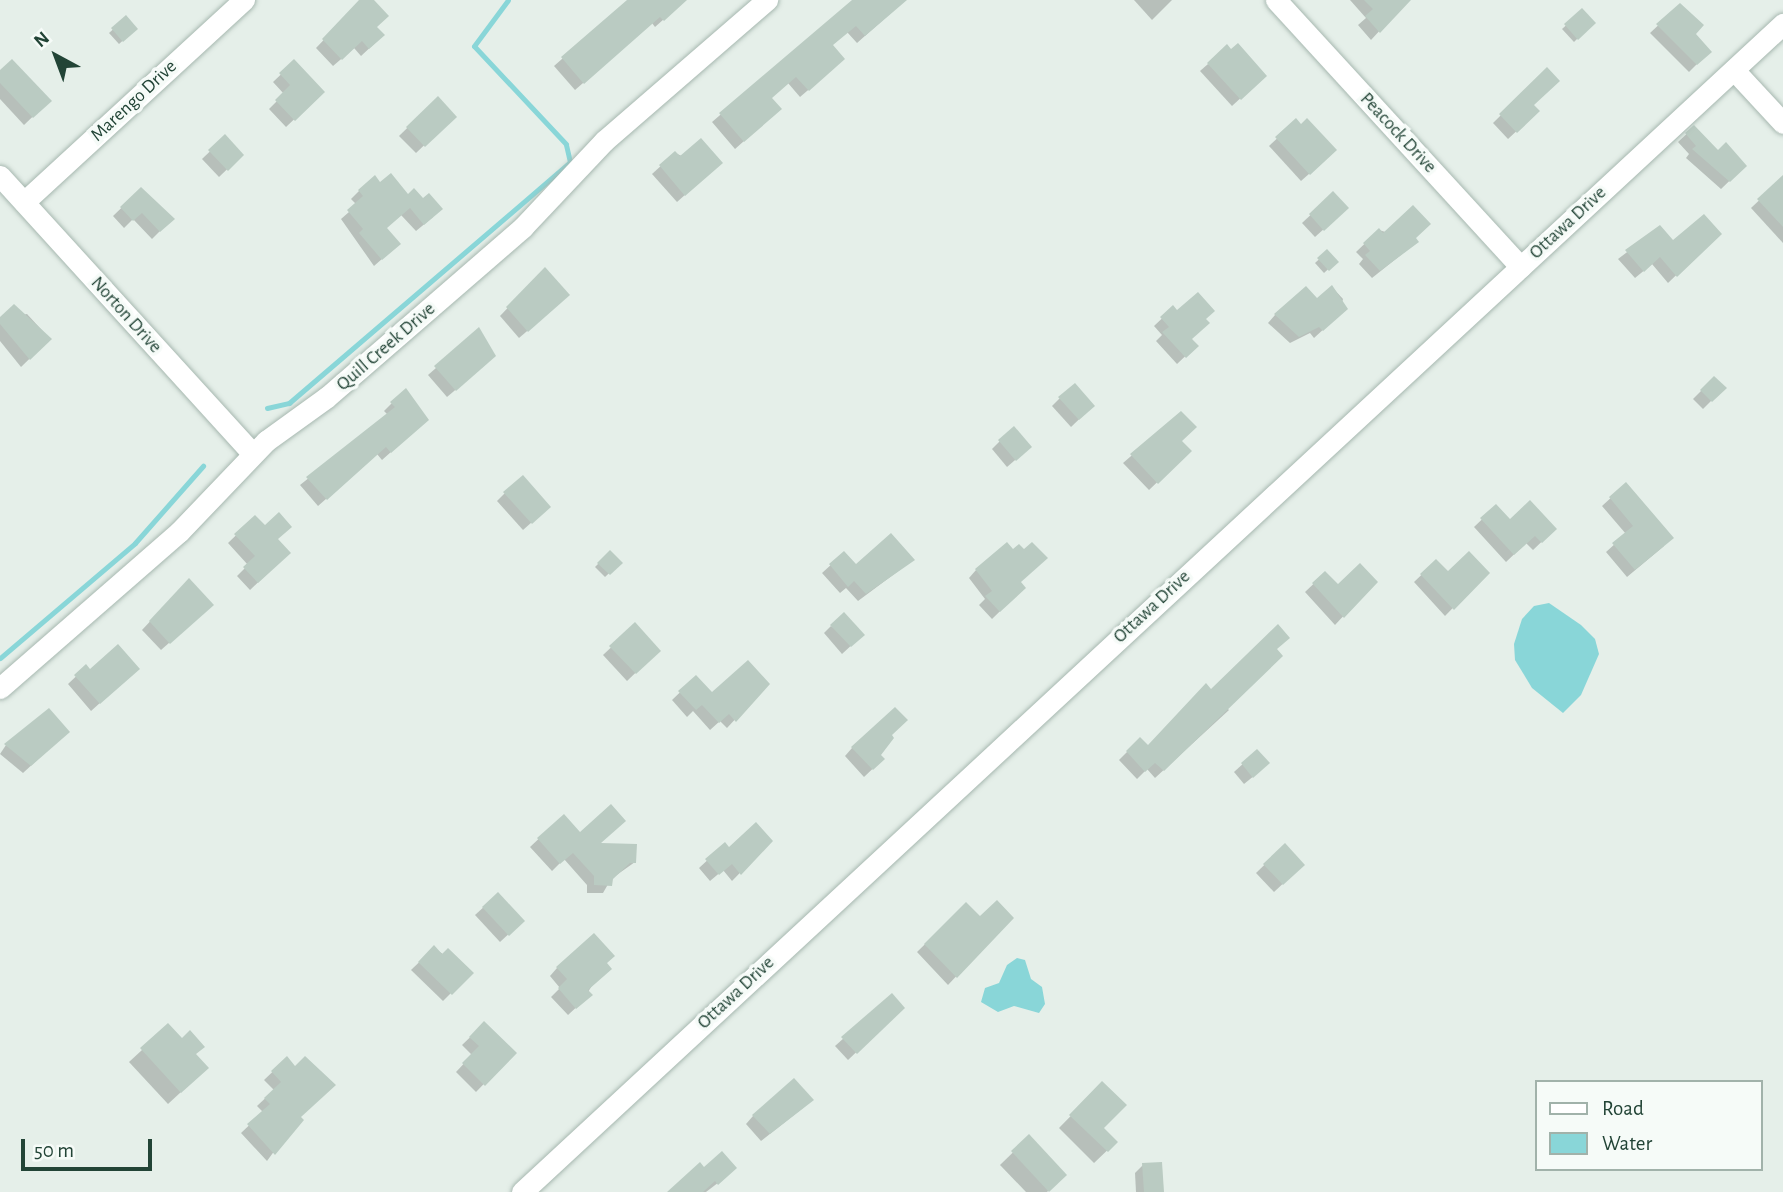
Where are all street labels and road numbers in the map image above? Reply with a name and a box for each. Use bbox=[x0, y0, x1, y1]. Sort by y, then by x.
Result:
street label: Marengo Drive bbox=[86, 55, 182, 147]
street label: Peacock Drive bbox=[1355, 88, 1441, 178]
street label: Ottawa Drive bbox=[1525, 182, 1611, 264]
street label: Norton Drive bbox=[86, 272, 166, 358]
street label: Quill Creek Drive bbox=[332, 298, 440, 396]
street label: Ottawa Drive bbox=[1109, 566, 1195, 648]
street label: Ottawa Drive bbox=[693, 952, 779, 1034]

